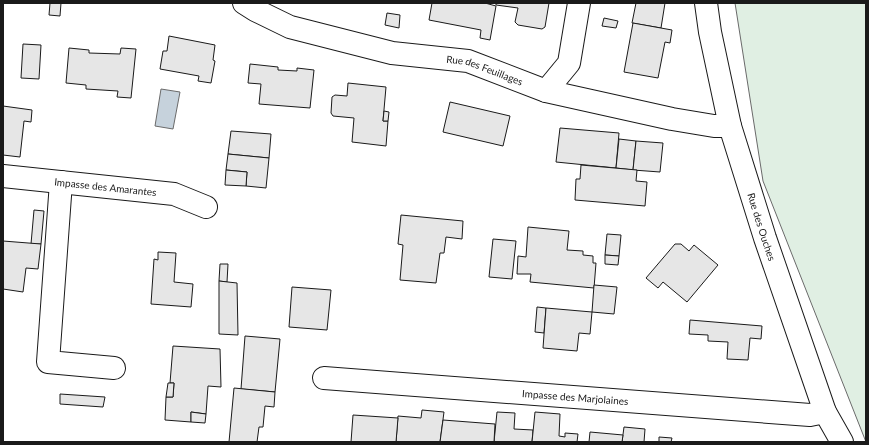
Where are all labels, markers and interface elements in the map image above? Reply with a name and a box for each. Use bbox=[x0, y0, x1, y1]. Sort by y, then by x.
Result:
street label: Rue des Feuillages bbox=[446, 53, 525, 88]
street label: Impasse des Amarantes bbox=[54, 175, 157, 198]
street label: Rue des Ouches bbox=[745, 191, 778, 262]
street label: Impasse des Marjolaines bbox=[522, 387, 629, 407]

